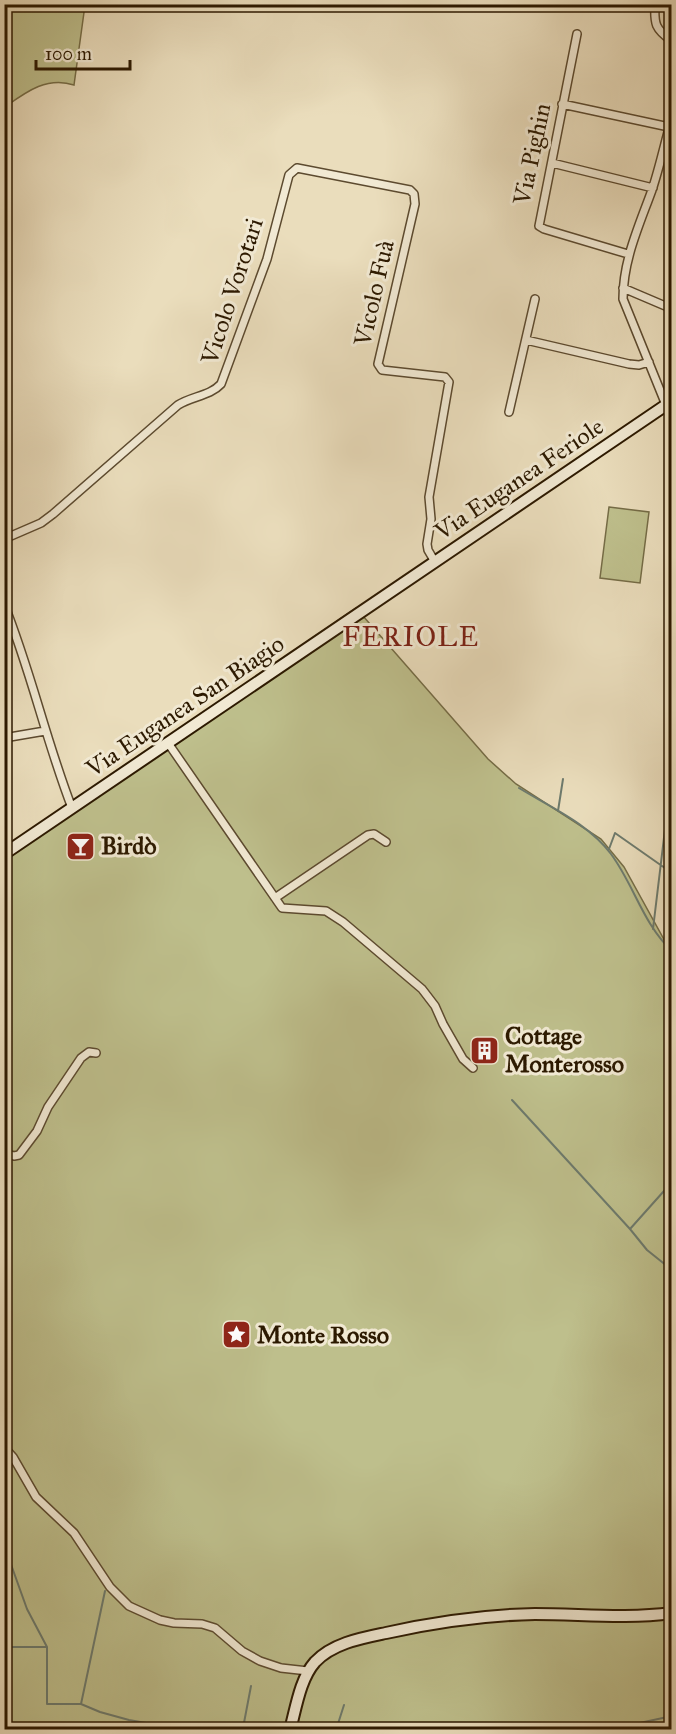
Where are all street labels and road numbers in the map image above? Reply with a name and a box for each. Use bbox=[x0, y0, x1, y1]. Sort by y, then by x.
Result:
street label: Via Pighin bbox=[506, 100, 557, 208]
street label: Vicolo Vorotari bbox=[194, 214, 270, 369]
street label: Vicolo Fuà bbox=[347, 236, 401, 350]
street label: Via Euganea Feriole bbox=[428, 411, 609, 547]
street label: Via Euganea San Biagio bbox=[79, 628, 290, 784]

